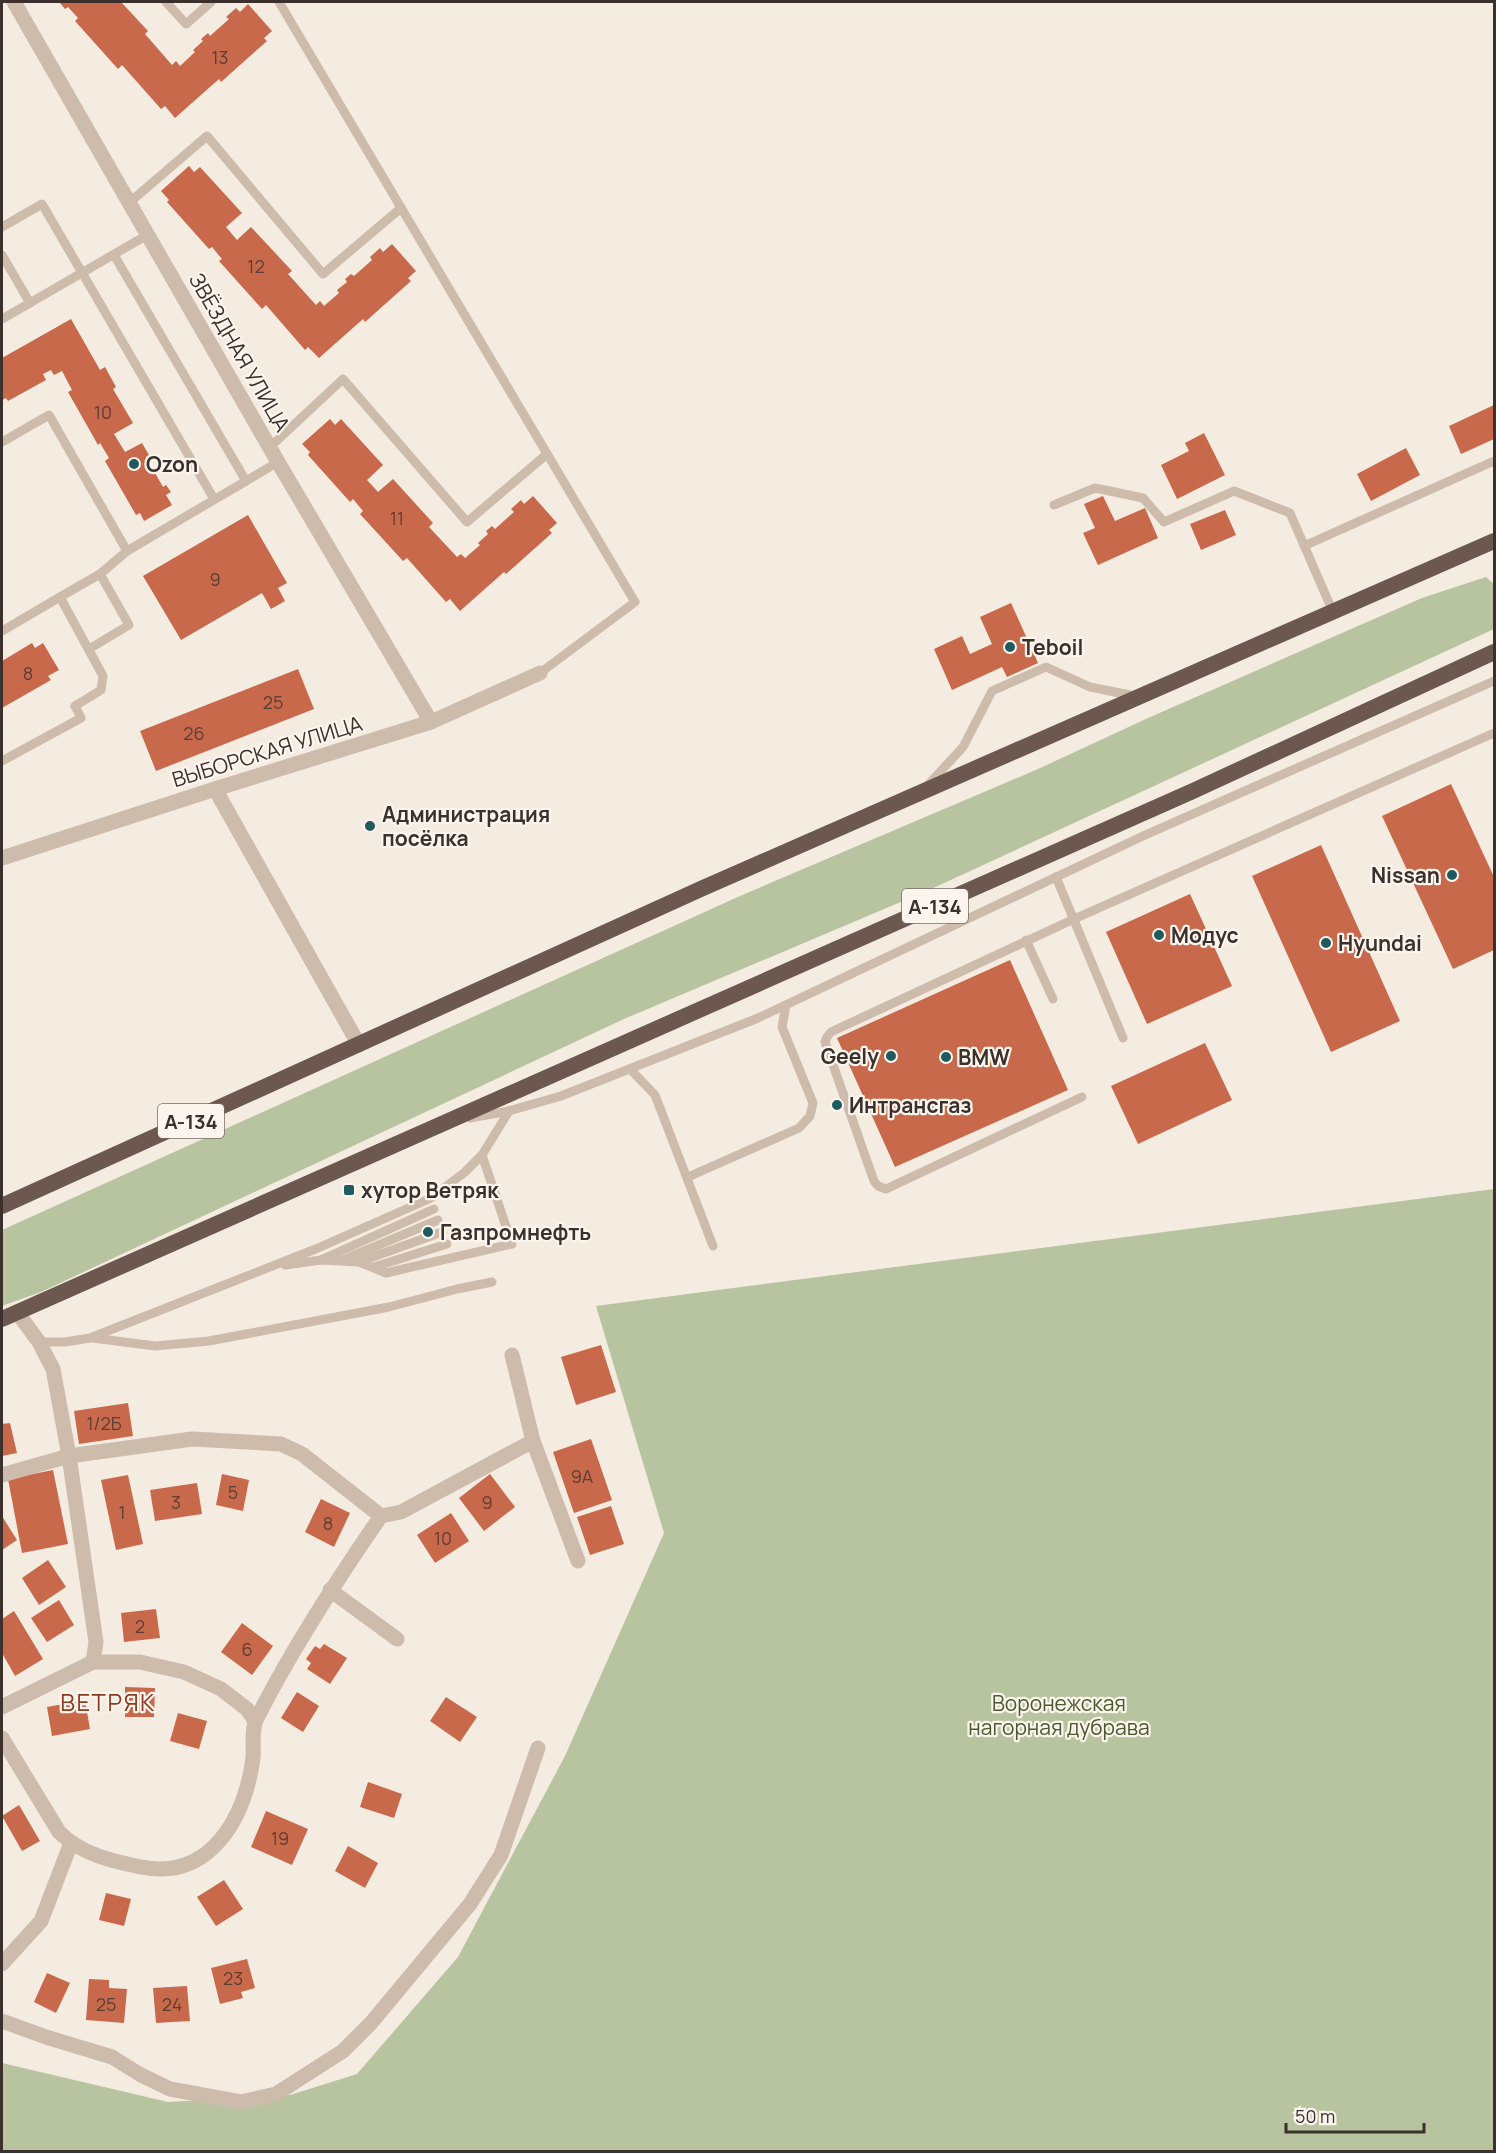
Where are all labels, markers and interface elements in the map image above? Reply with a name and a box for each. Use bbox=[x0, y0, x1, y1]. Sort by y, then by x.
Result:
house number: 13 bbox=[212, 45, 228, 69]
house number: 12 bbox=[247, 254, 265, 278]
street label: ЗВЁЗДНАЯ УЛИЦА bbox=[183, 268, 297, 436]
house number: 10 bbox=[94, 400, 112, 424]
place label: Ozon bbox=[146, 450, 198, 478]
marker: Ozon bbox=[127, 457, 141, 471]
house number: 11 bbox=[390, 506, 404, 530]
house number: 9 bbox=[209, 567, 221, 591]
place label: Teboil bbox=[1022, 633, 1083, 661]
marker: Teboil bbox=[1003, 640, 1017, 654]
house number: 8 bbox=[23, 661, 33, 685]
house number: 25 bbox=[263, 690, 283, 714]
street label: ВЫБОРСКАЯ УЛИЦА bbox=[169, 709, 365, 793]
house number: 26 bbox=[183, 721, 205, 745]
place label: Администрация посёлка bbox=[382, 800, 550, 852]
marker: Администрация посёлка bbox=[363, 819, 377, 833]
place label: Nissan bbox=[1371, 861, 1440, 889]
marker: Nissan bbox=[1445, 868, 1459, 882]
road number: А-134 bbox=[902, 889, 968, 923]
place label: Модус bbox=[1171, 921, 1239, 949]
marker: Модус bbox=[1152, 928, 1166, 942]
place label: Hyundai bbox=[1338, 929, 1422, 957]
marker: Hyundai bbox=[1319, 936, 1333, 950]
place label: Geely bbox=[821, 1042, 879, 1070]
place label: BMW bbox=[958, 1043, 1010, 1071]
marker: Geely bbox=[884, 1049, 898, 1063]
marker: BMW bbox=[939, 1050, 953, 1064]
place label: Интрансгаз bbox=[849, 1091, 971, 1119]
marker: Интрансгаз bbox=[830, 1098, 844, 1112]
road number: А-134 bbox=[158, 1104, 224, 1138]
place label: хутор Ветряк bbox=[361, 1176, 499, 1204]
marker: хутор Ветряк bbox=[342, 1183, 356, 1197]
place label: Газпромнефть bbox=[440, 1218, 591, 1246]
marker: Газпромнефть bbox=[421, 1225, 435, 1239]
house number: 1/2Б bbox=[86, 1411, 122, 1435]
house number: 9А bbox=[571, 1464, 594, 1488]
house number: 5 bbox=[228, 1480, 238, 1504]
house number: 3 bbox=[171, 1490, 181, 1514]
house number: 9 bbox=[481, 1490, 493, 1514]
house number: 1 bbox=[118, 1500, 126, 1524]
house number: 8 bbox=[323, 1511, 333, 1535]
house number: 10 bbox=[434, 1526, 452, 1550]
house number: 2 bbox=[135, 1614, 145, 1638]
house number: 6 bbox=[241, 1637, 253, 1661]
district label: ВЕТРЯК bbox=[60, 1685, 156, 1718]
park label: Воронежская нагорная дубрава bbox=[968, 1689, 1150, 1741]
house number: 19 bbox=[271, 1826, 289, 1850]
house number: 23 bbox=[223, 1966, 243, 1990]
house number: 25 bbox=[96, 1992, 116, 2016]
house number: 24 bbox=[162, 1992, 182, 2016]
scale bar bbox=[1286, 2096, 1424, 2134]
text: 50 m bbox=[1295, 2104, 1335, 2128]

